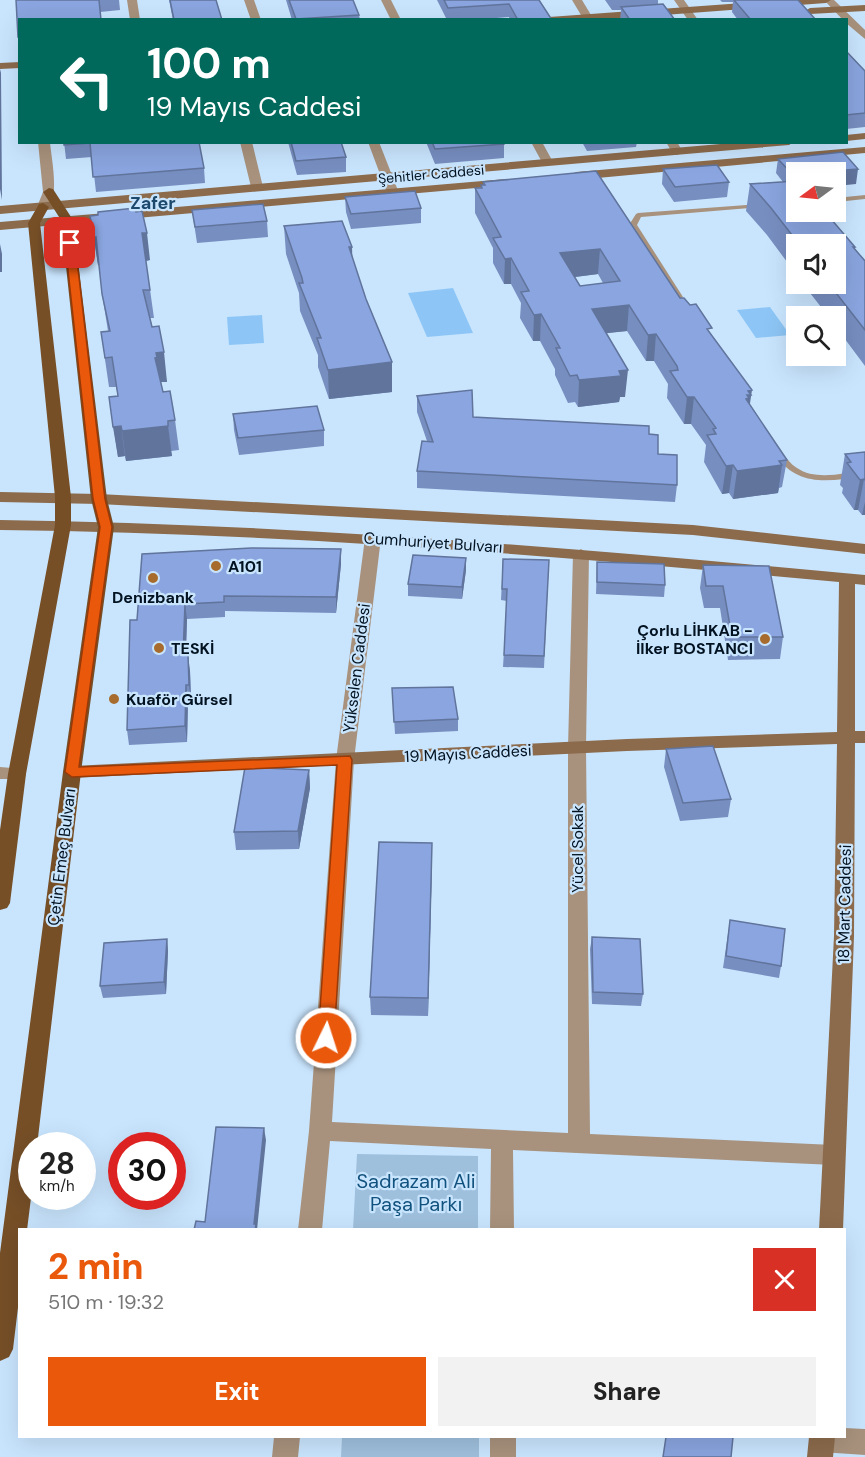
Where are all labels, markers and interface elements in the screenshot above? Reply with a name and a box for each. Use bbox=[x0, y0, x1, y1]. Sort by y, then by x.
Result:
text: 100 m bbox=[147, 36, 271, 91]
icon: left bbox=[48, 42, 126, 120]
text: 19 Mayıs Caddesi bbox=[147, 89, 362, 124]
street label: Şehitler Caddesi bbox=[377, 160, 485, 188]
north arrow bbox=[786, 162, 846, 222]
map controls bbox=[786, 162, 846, 366]
district label: Zafer bbox=[130, 191, 176, 215]
pin bbox=[44, 217, 95, 268]
icon: arrive bbox=[53, 226, 86, 259]
button: sound bbox=[786, 234, 846, 294]
button: search bbox=[786, 306, 846, 366]
street label: Cumhuriyet Bulvarı bbox=[363, 527, 503, 558]
place label: A101 bbox=[228, 556, 262, 577]
marker: A101 bbox=[209, 559, 223, 573]
marker: Denizbank bbox=[146, 571, 160, 585]
place label: Denizbank bbox=[112, 587, 195, 608]
street label: Yükselen Caddesi bbox=[338, 602, 375, 734]
place label: Çorlu LİHKAB - İlker BOSTANCI bbox=[636, 620, 753, 659]
marker: Çorlu LİHKAB - İlker BOSTANCI bbox=[758, 632, 772, 646]
place label: TESKİ bbox=[171, 638, 214, 659]
marker: TESKİ bbox=[152, 641, 166, 655]
place label: Kuaför Gürsel bbox=[126, 689, 233, 710]
marker: Kuaför Gürsel bbox=[107, 692, 121, 706]
street label: 19 Mayıs Caddesi bbox=[404, 740, 532, 767]
street label: Çetin Emeç Bulvarı bbox=[43, 787, 80, 927]
street label: Yücel Sokak bbox=[567, 805, 588, 893]
street label: 18 Mart Caddesi bbox=[833, 844, 856, 964]
position arrow bbox=[294, 1006, 358, 1070]
speed limit sign: 30 bbox=[108, 1132, 186, 1210]
text: 28 bbox=[39, 1144, 75, 1183]
park label: Sadrazam Ali Paşa Parkı bbox=[356, 1168, 476, 1217]
text: km/h bbox=[39, 1176, 75, 1196]
text: 2 min bbox=[48, 1243, 144, 1290]
button: close bbox=[753, 1248, 816, 1311]
text: 510 m · 19:32 bbox=[48, 1289, 164, 1315]
button: Exit bbox=[48, 1357, 426, 1426]
button: Share bbox=[438, 1357, 816, 1426]

